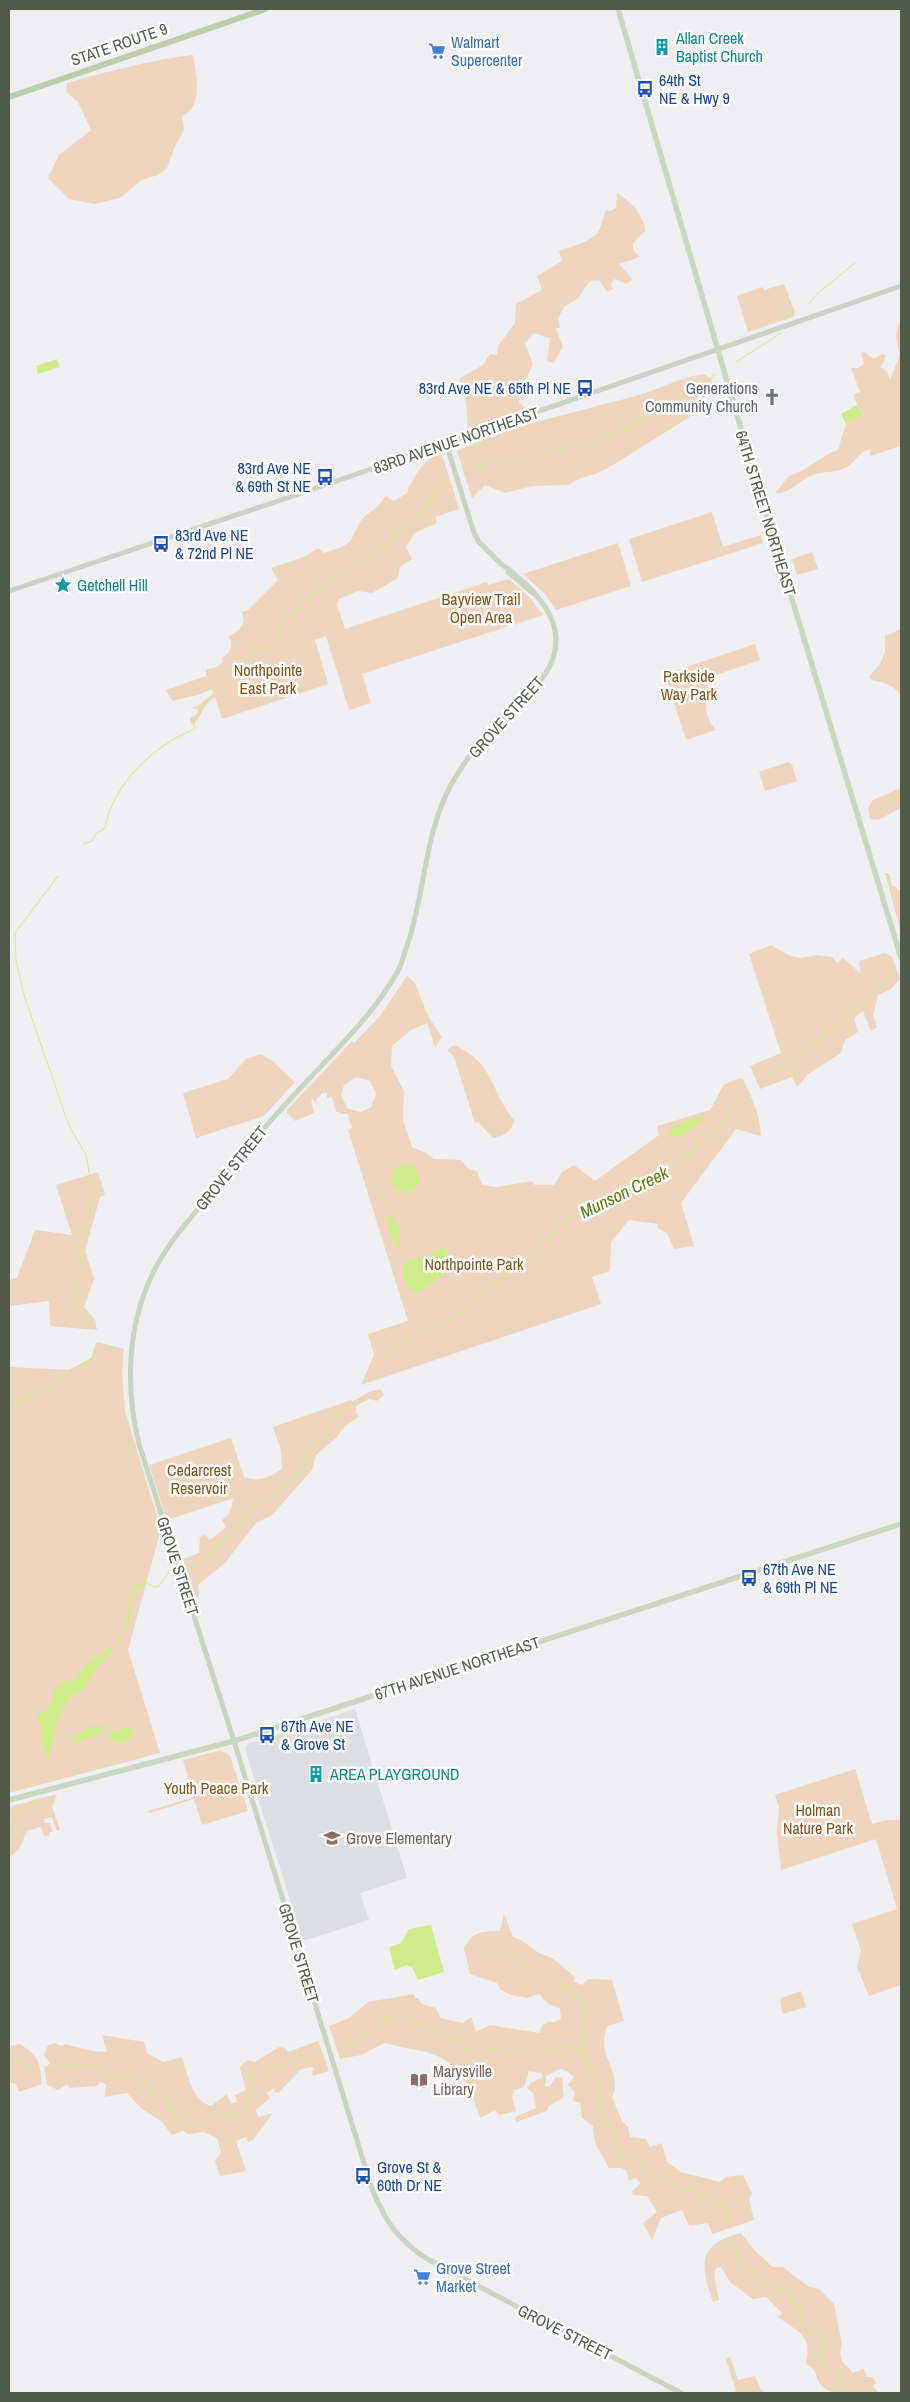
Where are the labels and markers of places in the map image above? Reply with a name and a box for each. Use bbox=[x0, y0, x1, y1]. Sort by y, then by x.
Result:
place label: Allan Creek Baptist Church bbox=[675, 27, 763, 67]
place label: Walmart Supercenter bbox=[451, 31, 523, 71]
building icon: Allan Creek Baptist Church bbox=[652, 37, 672, 57]
supermarket icon: Walmart Supercenter bbox=[427, 41, 447, 61]
place label: 64th St NE & Hwy 9 bbox=[659, 69, 730, 109]
bus stop icon: 64th St NE & Hwy 9 bbox=[635, 79, 655, 99]
place label: 83rd Ave NE & 65th Pl NE bbox=[419, 377, 571, 399]
place label: Generations Community Church bbox=[645, 377, 758, 417]
bus stop icon: 83rd Ave NE & 65th Pl NE bbox=[575, 378, 595, 398]
church icon: Generations Community Church bbox=[762, 387, 782, 407]
place label: 83rd Ave NE & 69th St NE bbox=[235, 457, 311, 497]
bus stop icon: 83rd Ave NE & 69th St NE bbox=[315, 467, 335, 487]
place label: 83rd Ave NE & 72nd Pl NE bbox=[175, 524, 254, 564]
bus stop icon: 83rd Ave NE & 72nd Pl NE bbox=[151, 534, 171, 554]
place label: Getchell Hill bbox=[77, 574, 148, 596]
place icon: Getchell Hill bbox=[53, 575, 73, 595]
place label: 67th Ave NE & 69th Pl NE bbox=[763, 1558, 838, 1598]
bus stop icon: 67th Ave NE & 69th Pl NE bbox=[739, 1568, 759, 1588]
place label: 67th Ave NE & Grove St bbox=[281, 1715, 354, 1755]
bus stop icon: 67th Ave NE & Grove St bbox=[257, 1725, 277, 1745]
place label: AREA PLAYGROUND bbox=[329, 1763, 460, 1785]
building icon: AREA PLAYGROUND bbox=[306, 1764, 326, 1784]
place label: Grove Elementary bbox=[346, 1827, 452, 1849]
school or university icon: Grove Elementary bbox=[322, 1828, 342, 1848]
place label: Marysville Library bbox=[433, 2060, 492, 2100]
library icon: Marysville Library bbox=[409, 2070, 429, 2090]
place label: Grove St & 60th Dr NE bbox=[377, 2156, 442, 2196]
bus stop icon: Grove St & 60th Dr NE bbox=[353, 2166, 373, 2186]
place label: Grove Street Market bbox=[436, 2257, 511, 2297]
supermarket icon: Grove Street Market bbox=[412, 2267, 432, 2287]

